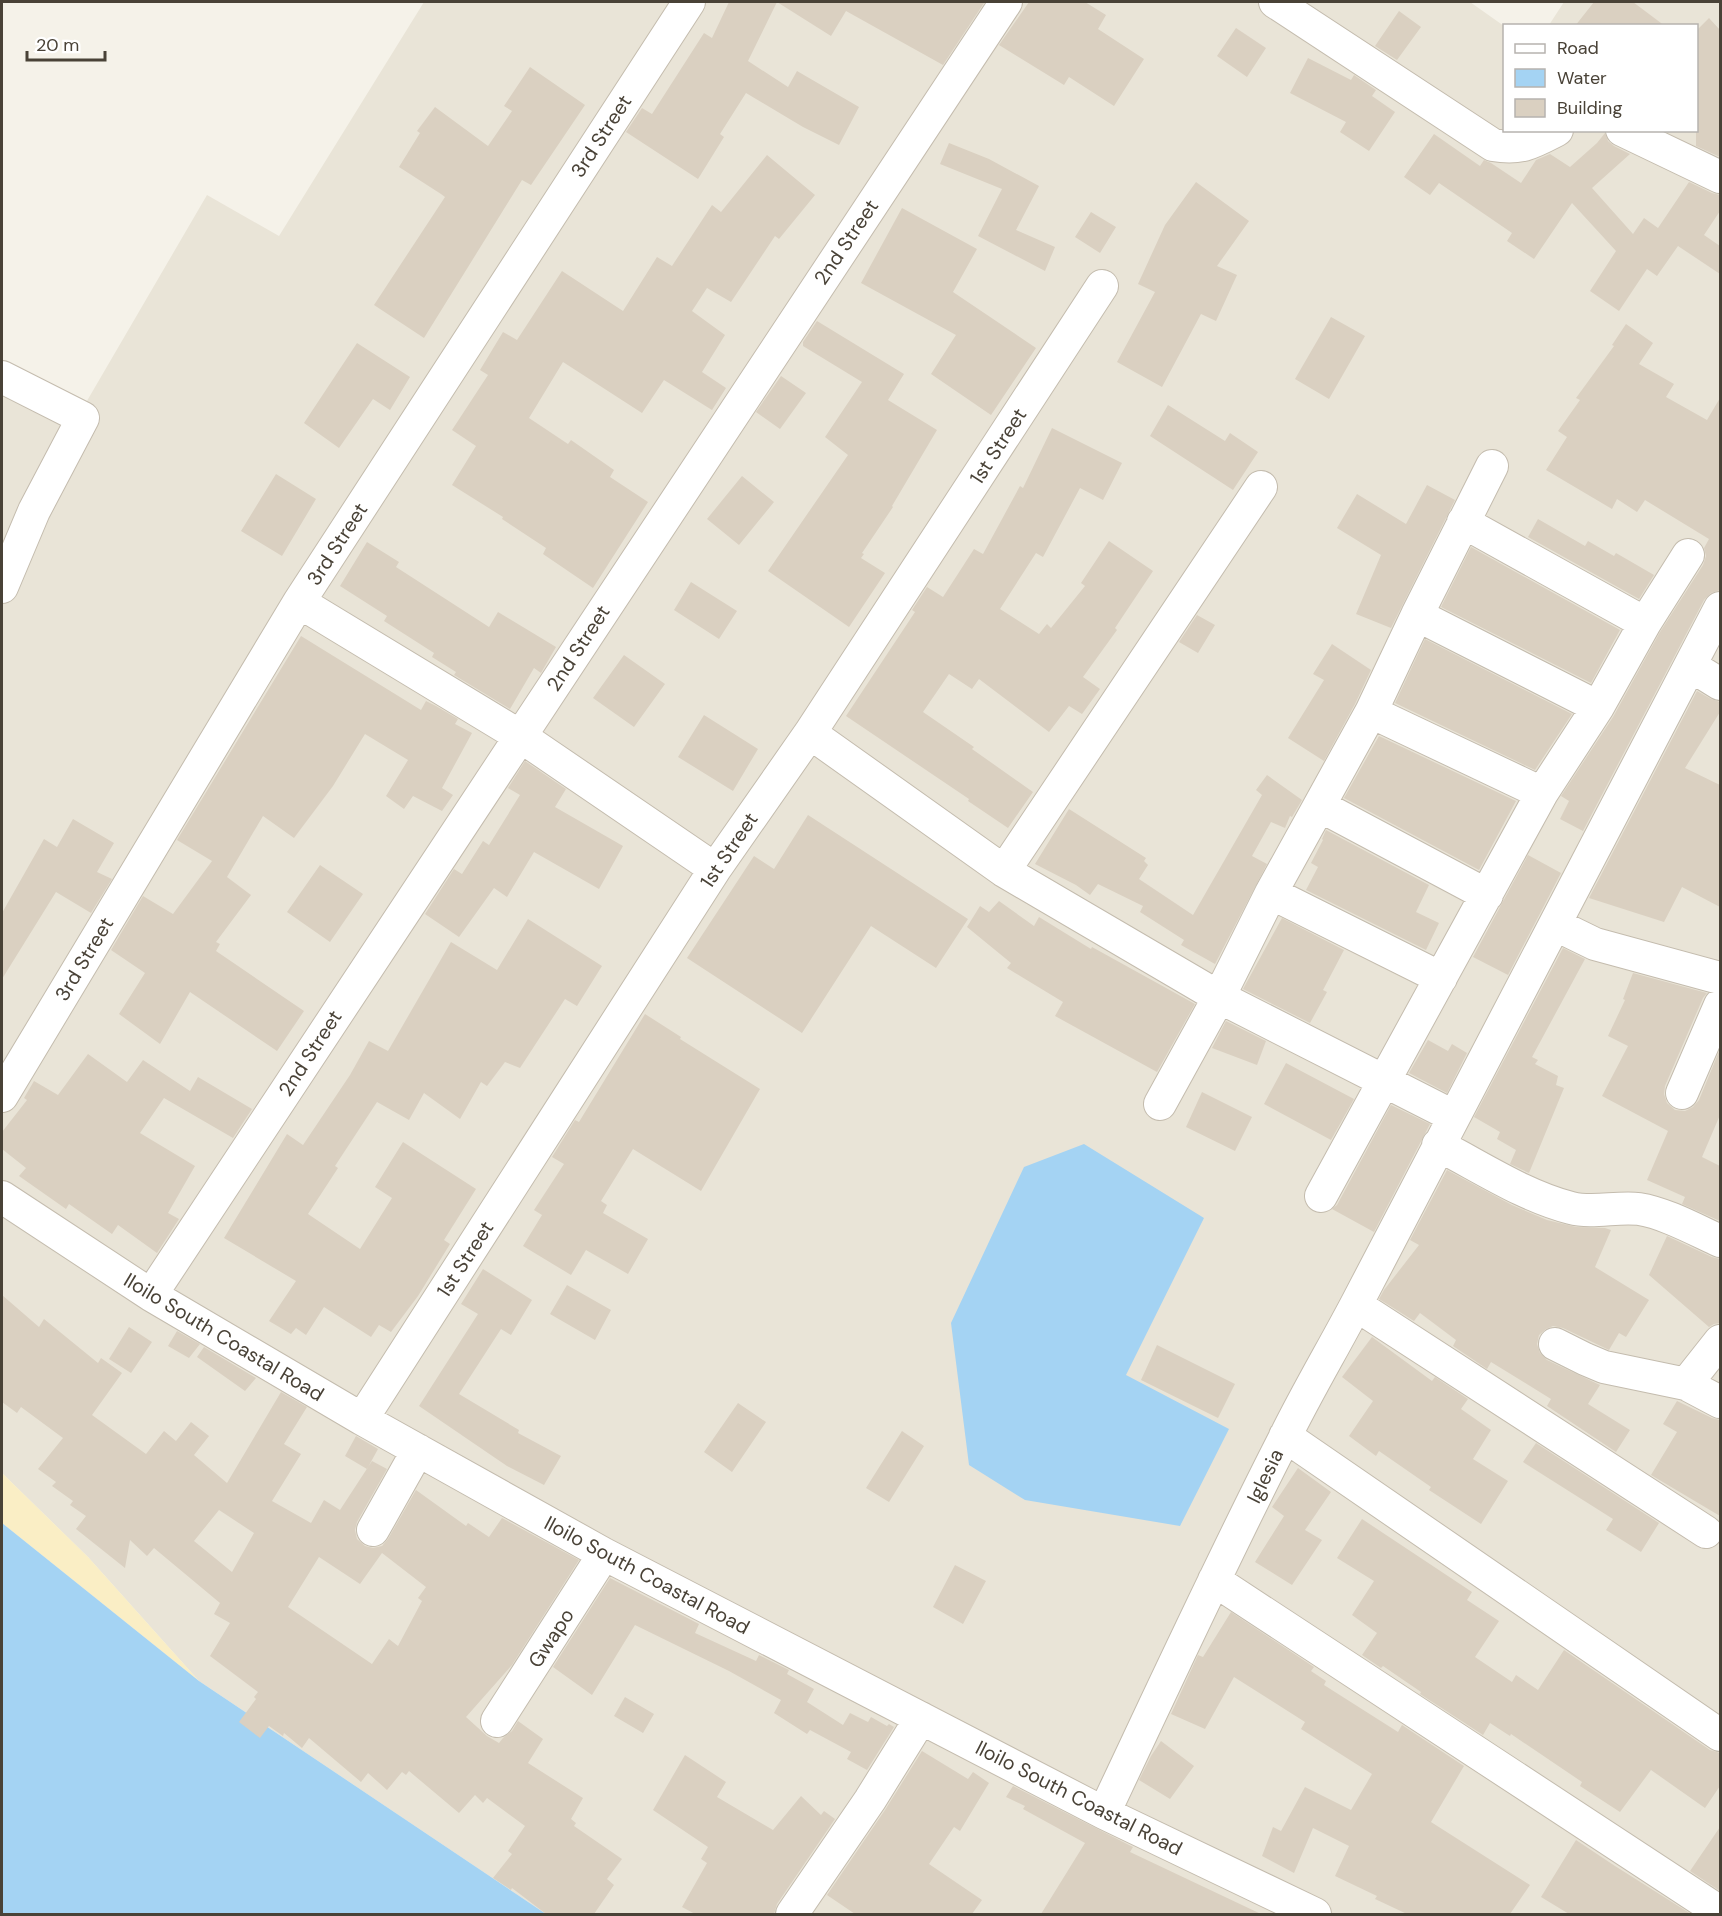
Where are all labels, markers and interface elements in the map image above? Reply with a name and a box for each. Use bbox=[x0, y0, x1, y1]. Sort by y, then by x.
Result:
scale bar bbox=[27, 24, 105, 62]
legend bbox=[1503, 24, 1698, 132]
text: 20 m bbox=[36, 33, 79, 57]
text: Road bbox=[1557, 36, 1599, 60]
text: Water bbox=[1557, 66, 1607, 90]
street label: 3rd Street bbox=[565, 90, 637, 182]
text: Building bbox=[1557, 96, 1622, 120]
street label: 2nd Street bbox=[808, 194, 884, 290]
street label: 1st Street bbox=[964, 403, 1032, 489]
street label: 3rd Street bbox=[301, 498, 373, 590]
street label: 2nd Street bbox=[541, 600, 616, 696]
street label: 1st Street bbox=[694, 807, 764, 893]
street label: 3rd Street bbox=[49, 912, 119, 1006]
street label: 2nd Street bbox=[273, 1005, 348, 1101]
street label: 1st Street bbox=[431, 1216, 499, 1302]
street label: Iloilo South Coastal Road bbox=[119, 1267, 329, 1407]
street label: Iglesia bbox=[1241, 1445, 1289, 1507]
street label: Iloilo South Coastal Road bbox=[540, 1510, 754, 1640]
street label: Gwapo bbox=[522, 1604, 580, 1672]
street label: Iloilo South Coastal Road bbox=[971, 1734, 1187, 1862]

